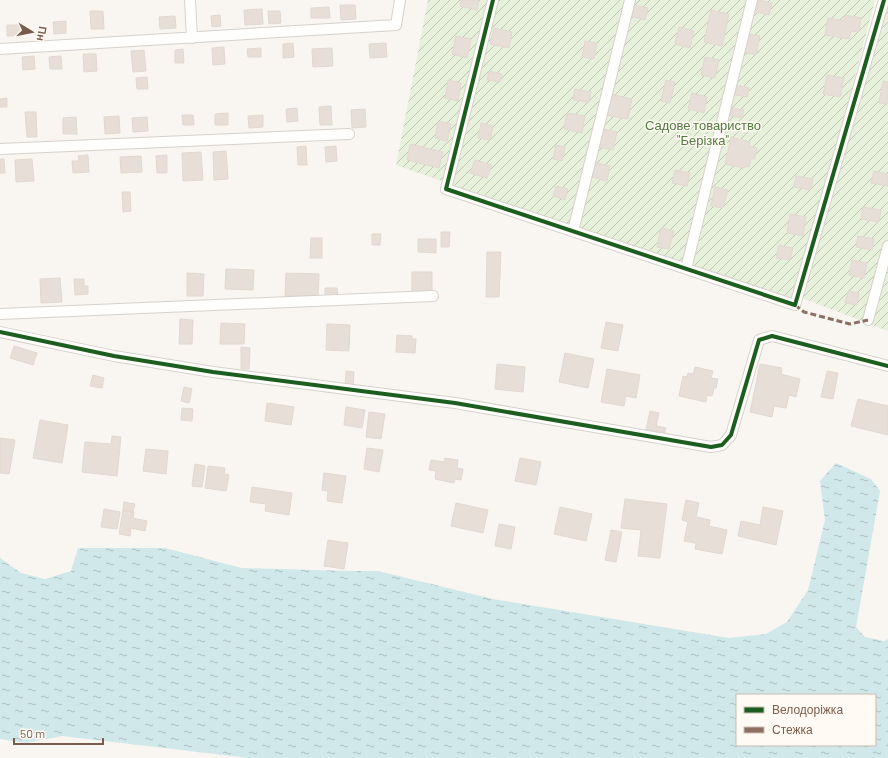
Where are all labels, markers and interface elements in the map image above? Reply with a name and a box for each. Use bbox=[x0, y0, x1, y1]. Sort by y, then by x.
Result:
north arrow bbox=[12, 12, 52, 52]
text: Пн bbox=[35, 26, 50, 42]
park label: Садове товариство "Берізка" bbox=[645, 117, 761, 148]
legend bbox=[736, 694, 876, 746]
text: Велодоріжка bbox=[772, 702, 843, 717]
scale bar bbox=[14, 720, 103, 746]
text: Стежка bbox=[772, 722, 813, 736]
text: 50 m bbox=[20, 726, 45, 740]

